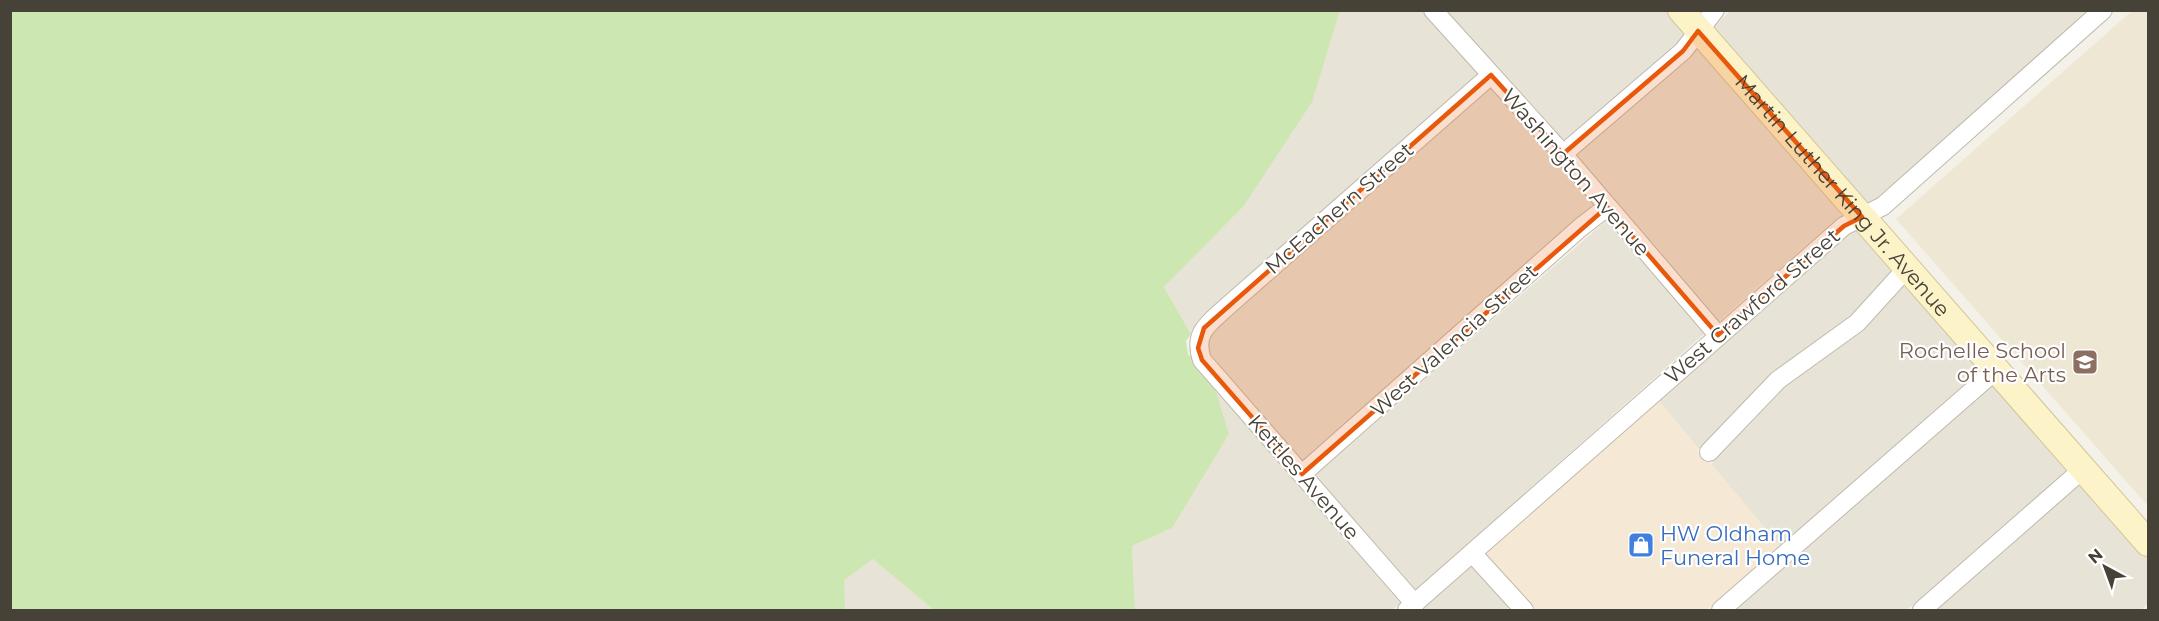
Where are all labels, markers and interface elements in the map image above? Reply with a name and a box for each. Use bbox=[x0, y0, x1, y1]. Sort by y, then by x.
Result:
street label: Martin Luther King Jr. Avenue bbox=[1730, 69, 1956, 321]
street label: Washington Avenue bbox=[1497, 83, 1655, 261]
street label: McEachern Street bbox=[1260, 137, 1418, 279]
street label: West Crawford Street bbox=[1659, 223, 1845, 389]
street label: West Valencia Street bbox=[1365, 258, 1543, 422]
place label: Rochelle School of the Arts bbox=[1899, 338, 2066, 387]
school or university icon: Rochelle School of the Arts bbox=[2070, 347, 2100, 377]
street label: Kettles Avenue bbox=[1243, 409, 1365, 545]
place label: HW Oldham Funeral Home bbox=[1660, 521, 1810, 570]
shop icon: HW Oldham Funeral Home bbox=[1626, 530, 1656, 560]
north arrow bbox=[2075, 537, 2135, 597]
text: N bbox=[2084, 545, 2107, 567]

